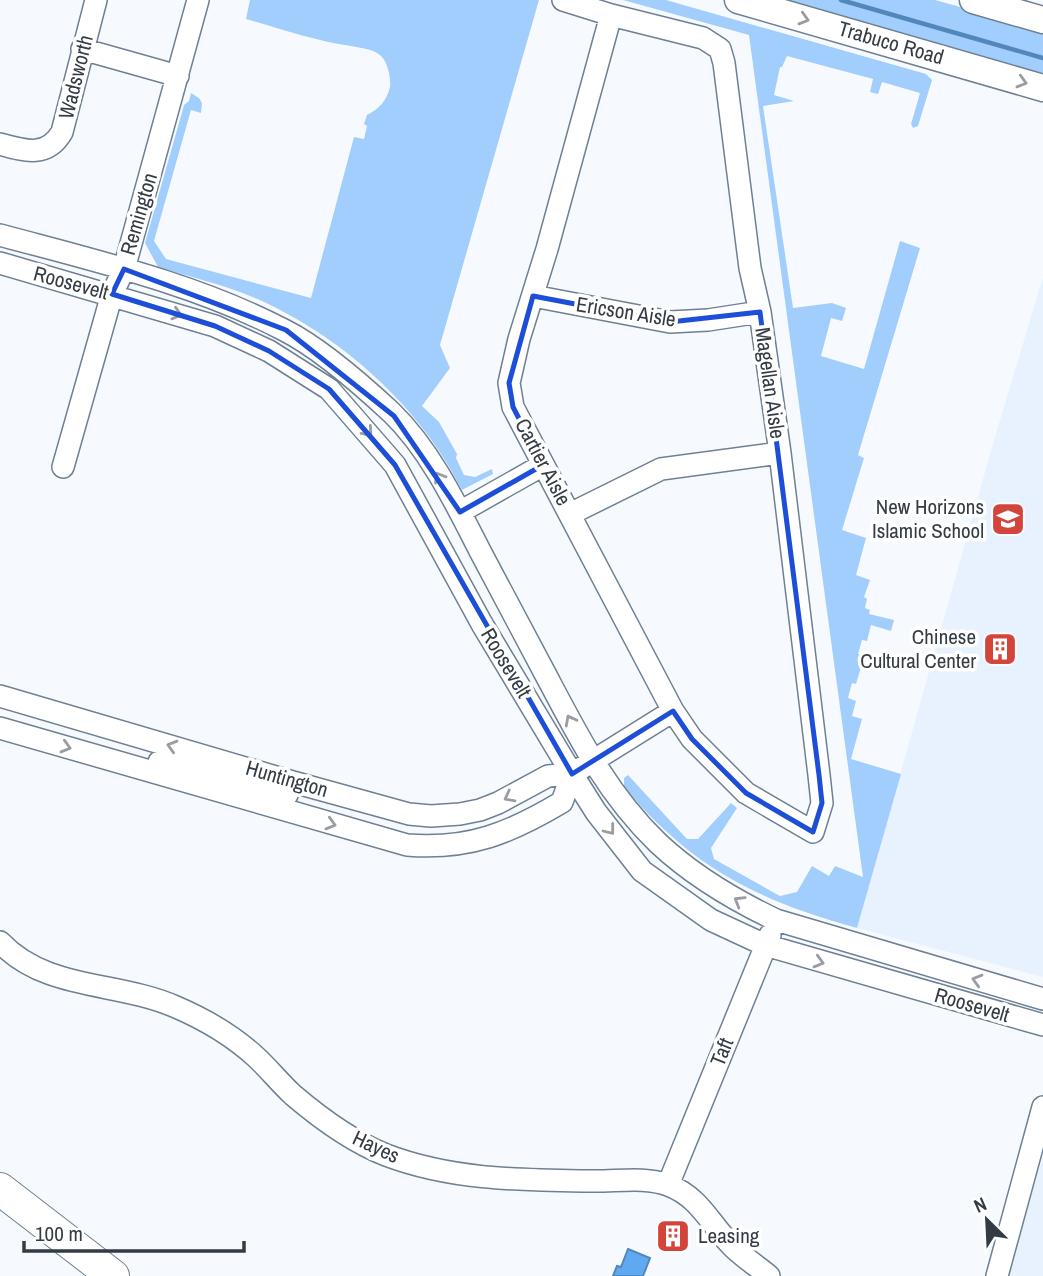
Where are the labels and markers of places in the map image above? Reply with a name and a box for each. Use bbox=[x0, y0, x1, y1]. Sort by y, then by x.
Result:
place label: New Horizons Islamic School bbox=[872, 492, 984, 545]
school or university icon: New Horizons Islamic School bbox=[989, 500, 1027, 538]
place label: Chinese Cultural Center bbox=[860, 622, 976, 675]
building icon: Chinese Cultural Center bbox=[981, 630, 1019, 668]
building icon: Leasing bbox=[654, 1217, 692, 1255]
place label: Leasing bbox=[698, 1221, 760, 1250]

